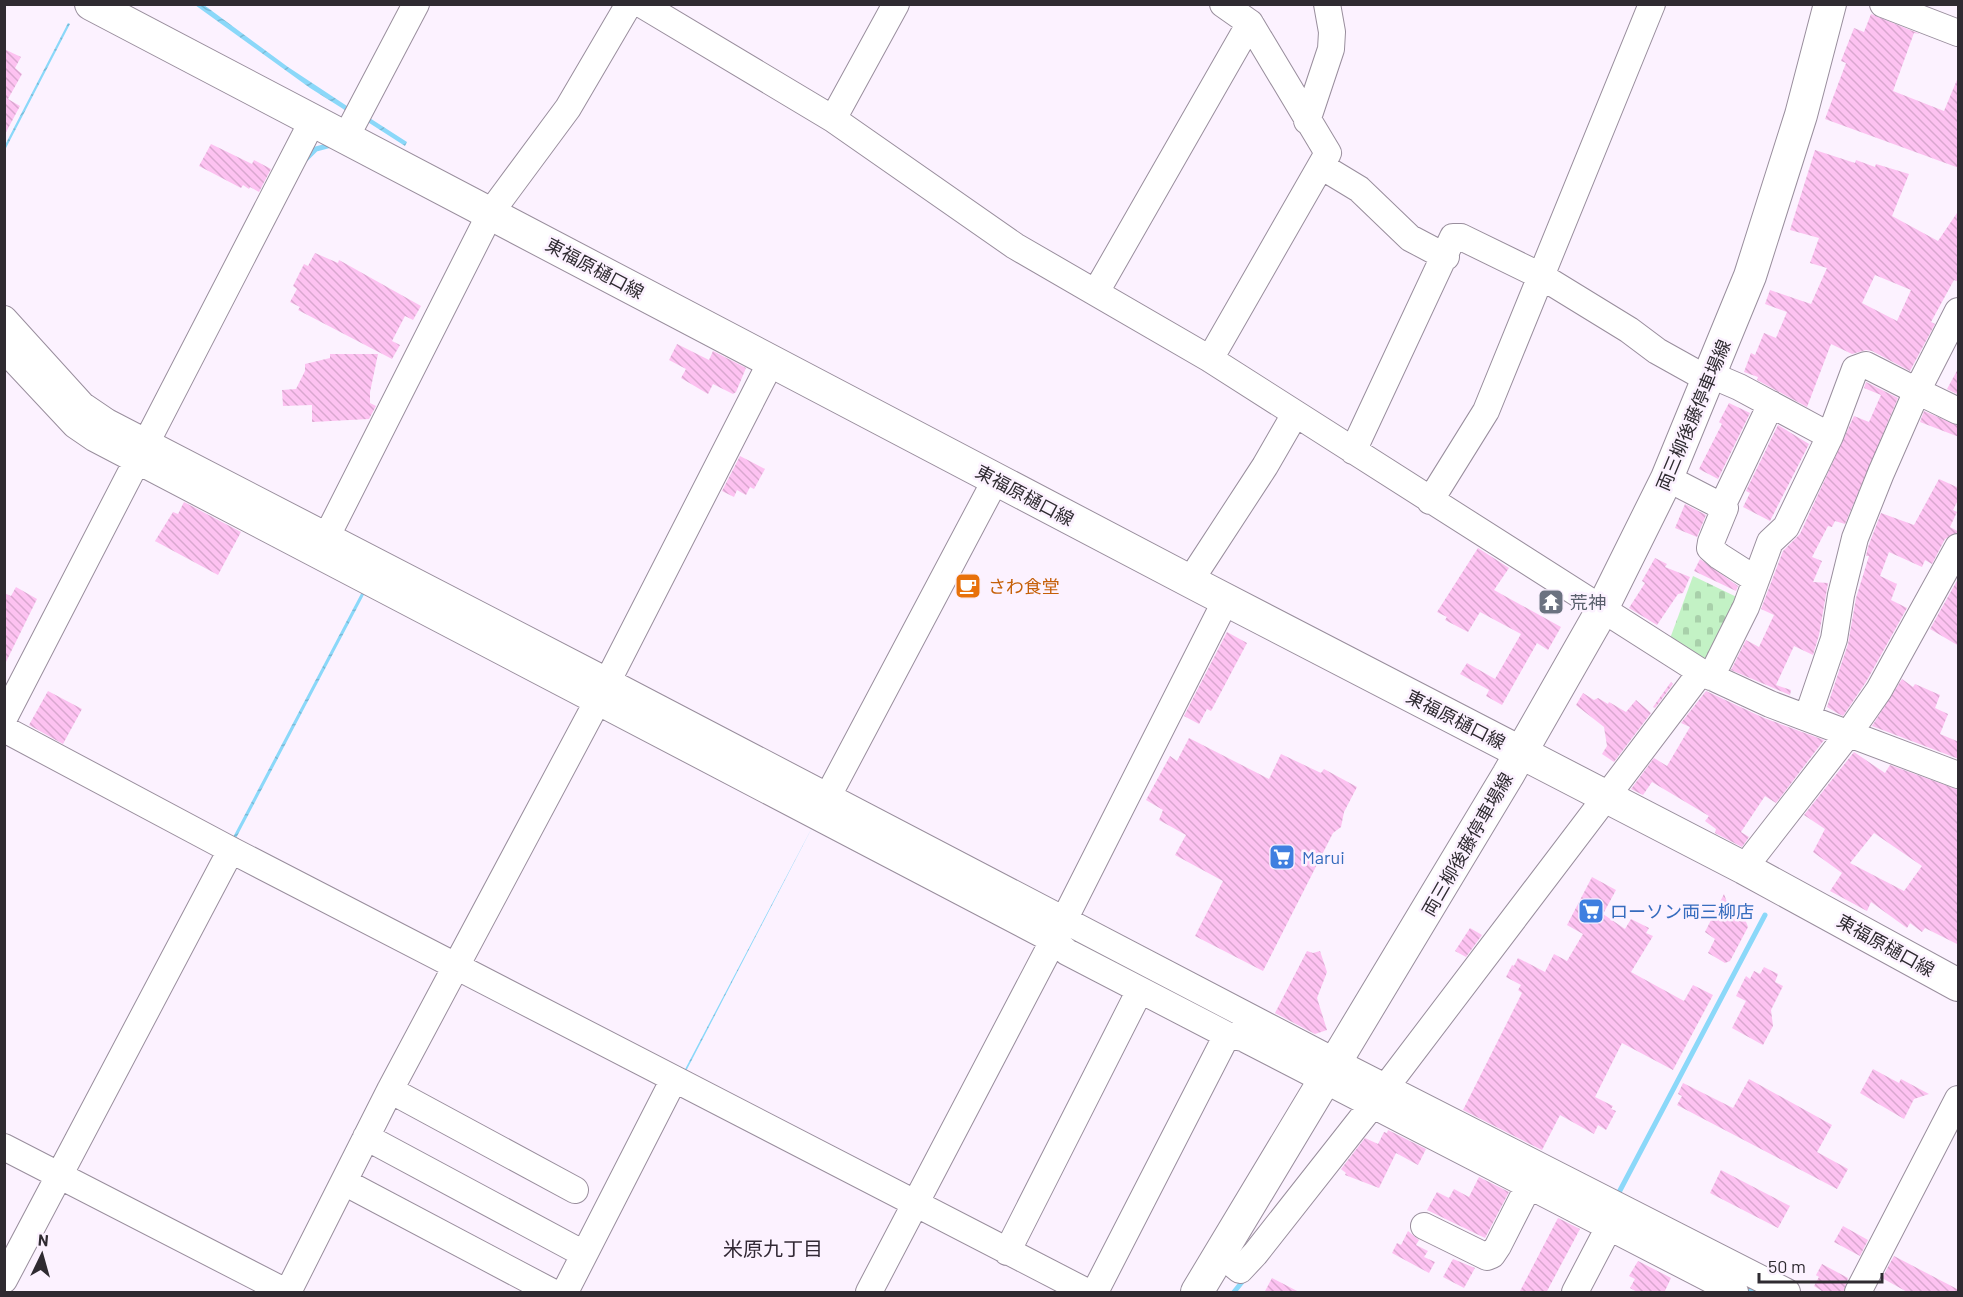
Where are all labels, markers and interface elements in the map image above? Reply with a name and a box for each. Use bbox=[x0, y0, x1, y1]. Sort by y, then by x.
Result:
street label: 東福原樋口線 bbox=[542, 233, 648, 303]
street label: 両三柳後藤停車場線 bbox=[1651, 336, 1735, 494]
street label: 東福原樋口線 bbox=[972, 460, 1078, 530]
cafe icon: さわ食堂 bbox=[953, 571, 983, 601]
place label: さわ食堂 bbox=[988, 575, 1060, 597]
temple icon: 荒神 bbox=[1536, 587, 1566, 617]
place label: 荒神 bbox=[1570, 591, 1606, 613]
street label: 東福原樋口線 bbox=[1403, 685, 1509, 753]
street label: 両三柳後藤停車場線 bbox=[1417, 768, 1517, 920]
supermarket icon: Marui bbox=[1267, 842, 1297, 872]
place label: Marui bbox=[1302, 846, 1345, 868]
supermarket icon: ローソン両三柳店 bbox=[1576, 896, 1606, 926]
place label: ローソン両三柳店 bbox=[1610, 900, 1754, 922]
street label: 東福原樋口線 bbox=[1833, 909, 1939, 981]
north arrow bbox=[12, 1225, 72, 1285]
text: N bbox=[37, 1230, 49, 1249]
district label: 米原九丁目 bbox=[723, 1236, 823, 1260]
scale bar bbox=[1759, 1246, 1882, 1284]
text: 50 m bbox=[1768, 1255, 1806, 1277]

